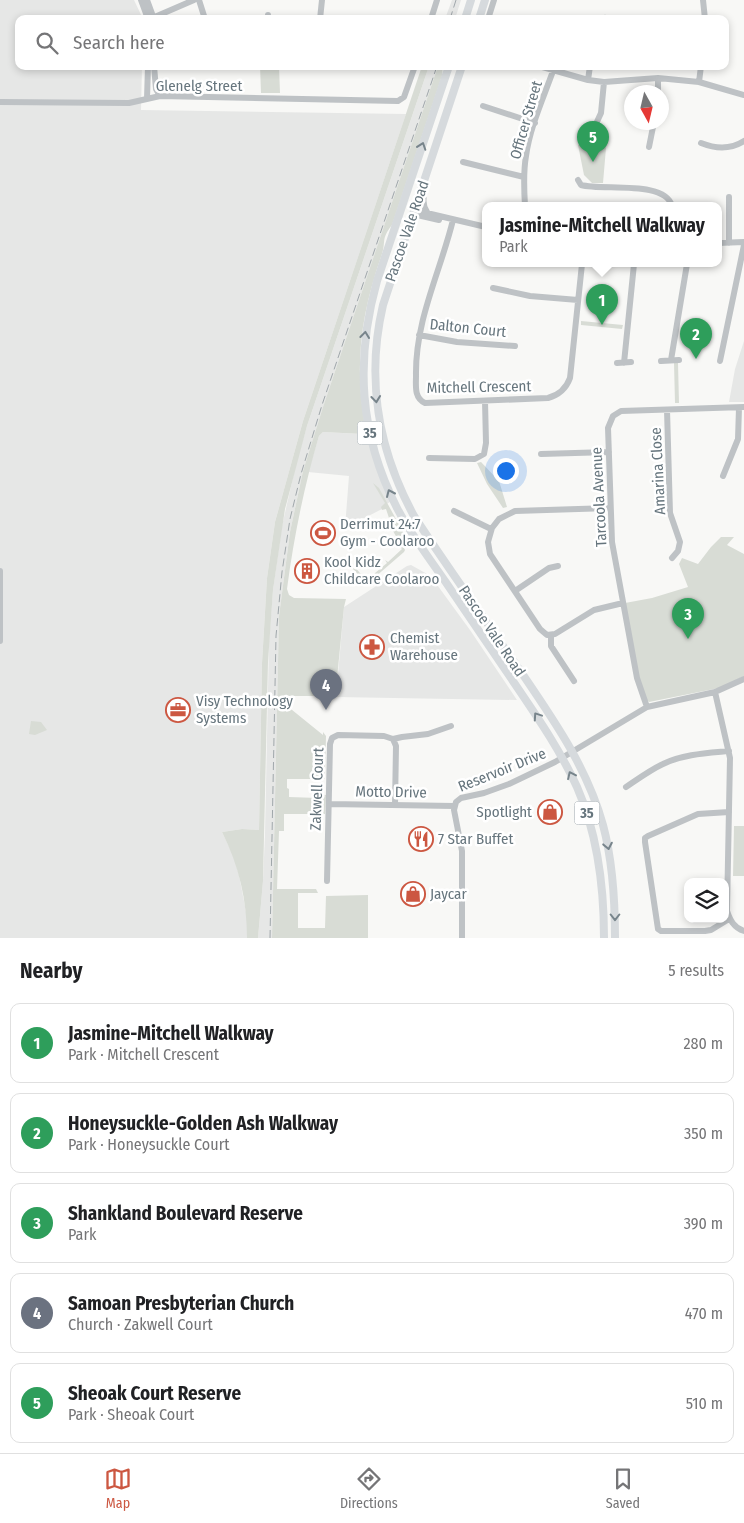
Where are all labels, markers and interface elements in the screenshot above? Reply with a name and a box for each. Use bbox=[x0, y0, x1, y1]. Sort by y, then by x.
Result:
search box bbox=[15, 15, 729, 70]
icon: search bbox=[33, 29, 61, 57]
text: Search here bbox=[73, 31, 165, 54]
street label: Glenelg Street bbox=[156, 77, 242, 95]
street label: Officer Street bbox=[506, 78, 546, 161]
north arrow bbox=[624, 85, 669, 130]
pin: 5 bbox=[577, 121, 609, 162]
one-way arrow bbox=[416, 142, 426, 151]
street label: Pascoe Vale Road bbox=[381, 178, 433, 284]
popup bbox=[482, 202, 722, 267]
text: Jasmine-Mitchell Walkway bbox=[499, 214, 705, 237]
text: Park bbox=[499, 237, 528, 256]
pin: 1 bbox=[586, 284, 618, 325]
street label: Dalton Court bbox=[429, 315, 507, 341]
pin: 2 bbox=[680, 318, 712, 359]
one-way arrow bbox=[359, 330, 370, 338]
street label: Mitchell Crescent bbox=[427, 377, 532, 397]
one-way arrow bbox=[370, 395, 381, 403]
road number: 35 bbox=[358, 422, 382, 444]
street label: Amarina Close bbox=[647, 427, 669, 515]
street label: Tarcoola Avenue bbox=[587, 447, 611, 547]
your location bbox=[493, 458, 519, 484]
one-way arrow bbox=[386, 489, 396, 498]
place label: Derrimut 24:7 Gym - Coolaroo bbox=[340, 515, 434, 550]
sports icon: Derrimut 24:7 Gym - Coolaroo bbox=[310, 520, 336, 546]
place label: Kool Kidz Childcare Coolaroo bbox=[324, 553, 439, 588]
building icon: Kool Kidz Childcare Coolaroo bbox=[294, 558, 320, 584]
street label: Pascoe Vale Road bbox=[455, 582, 529, 680]
pin: 3 bbox=[672, 598, 704, 639]
place label: Chemist Warehouse bbox=[390, 629, 458, 664]
pharmacy icon: Chemist Warehouse bbox=[359, 634, 385, 660]
pin: 4 bbox=[310, 669, 342, 710]
place label: Visy Technology Systems bbox=[196, 692, 293, 727]
office icon: Visy Technology Systems bbox=[165, 697, 191, 723]
one-way arrow bbox=[534, 713, 543, 722]
street label: Reservoir Drive bbox=[455, 744, 549, 796]
street label: Zakwell Court bbox=[307, 747, 327, 831]
one-way arrow bbox=[567, 771, 577, 780]
street label: Motto Drive bbox=[355, 782, 427, 802]
shop icon: Spotlight bbox=[537, 799, 563, 825]
road number: 35 bbox=[574, 801, 600, 824]
place label: Spotlight bbox=[476, 803, 532, 821]
restaurant icon: 7 Star Buffet bbox=[408, 826, 434, 852]
place label: 7 Star Buffet bbox=[438, 830, 513, 848]
one-way arrow bbox=[602, 842, 613, 851]
map controls bbox=[684, 878, 729, 923]
button: layers bbox=[684, 878, 729, 923]
shop icon: Jaycar bbox=[400, 881, 426, 907]
place label: Jaycar bbox=[430, 885, 467, 903]
one-way arrow bbox=[610, 914, 620, 921]
text: Nearby bbox=[20, 958, 82, 984]
text: 5 results bbox=[668, 961, 724, 980]
text: Jasmine-Mitchell Walkway bbox=[68, 1022, 274, 1045]
text: 1 bbox=[34, 1034, 40, 1053]
text: 280 m bbox=[684, 1034, 723, 1053]
text: Park · Mitchell Crescent bbox=[68, 1045, 219, 1064]
text: Honeysuckle-Golden Ash Walkway bbox=[68, 1112, 338, 1135]
text: 2 bbox=[33, 1124, 41, 1143]
text: 350 m bbox=[684, 1124, 723, 1143]
text: Park · Honeysuckle Court bbox=[68, 1135, 229, 1154]
text: Shankland Boulevard Reserve bbox=[68, 1202, 303, 1225]
text: 3 bbox=[33, 1214, 41, 1233]
text: 390 m bbox=[684, 1214, 723, 1233]
text: Park bbox=[68, 1225, 96, 1244]
text: Samoan Presbyterian Church bbox=[68, 1292, 294, 1315]
text: 4 bbox=[33, 1304, 41, 1323]
text: 470 m bbox=[685, 1304, 723, 1323]
text: Church · Zakwell Court bbox=[68, 1315, 213, 1334]
text: Sheoak Court Reserve bbox=[68, 1382, 241, 1405]
text: 5 bbox=[33, 1394, 41, 1413]
text: 510 m bbox=[686, 1394, 723, 1413]
text: Park · Sheoak Court bbox=[68, 1405, 194, 1424]
tab: Map bbox=[104, 1465, 132, 1512]
tab: Directions bbox=[340, 1465, 398, 1512]
tab: Saved bbox=[606, 1465, 640, 1512]

